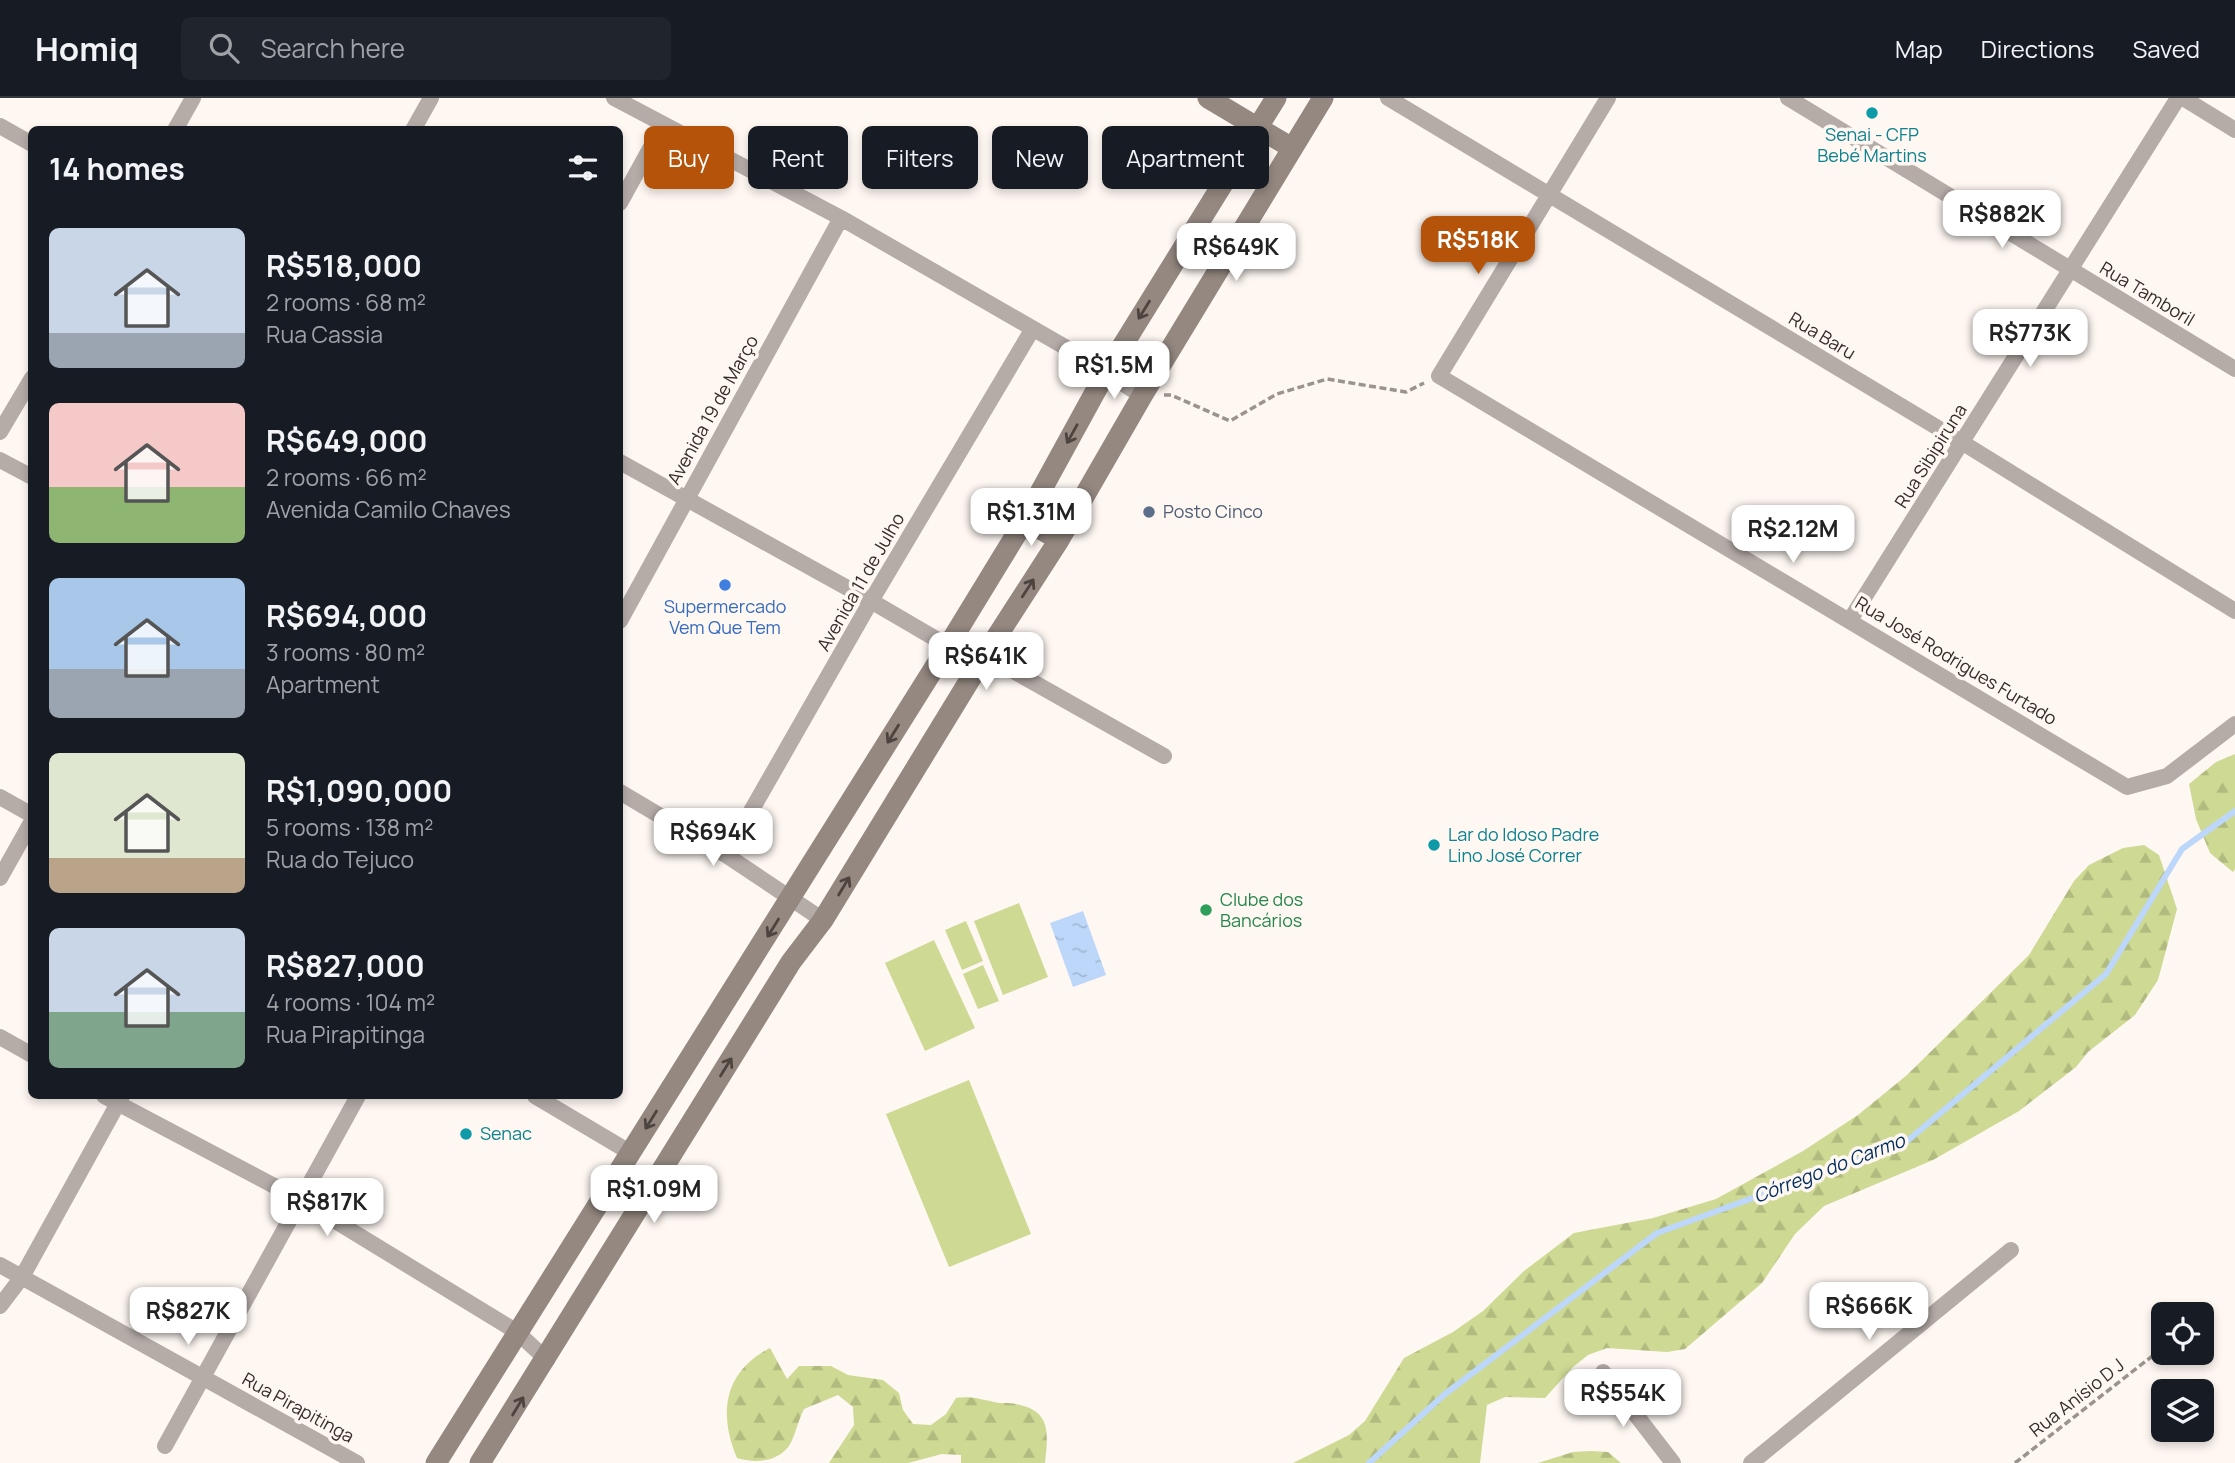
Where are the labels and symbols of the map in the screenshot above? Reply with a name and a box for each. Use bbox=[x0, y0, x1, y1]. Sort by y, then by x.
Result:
marker: Senai - CFP Bebé Martins bbox=[1864, 105, 1880, 121]
place label: Senai - CFP Bebé Martins bbox=[1817, 122, 1927, 167]
pin: R$882K bbox=[1945, 190, 2059, 250]
pin: R$518K bbox=[1421, 216, 1535, 276]
pin: R$649K bbox=[1179, 223, 1293, 283]
street label: Rua Tamboril bbox=[2096, 255, 2199, 331]
one-way arrow bbox=[1137, 300, 1151, 320]
street label: Rua Baru bbox=[1785, 306, 1860, 364]
pin: R$773K bbox=[1973, 310, 2087, 369]
street label: Avenida 19 de Março bbox=[661, 331, 763, 488]
pin: R$1.5M bbox=[1057, 342, 1171, 401]
street label: Rua Sibipiruna bbox=[1889, 399, 1972, 512]
one-way arrow bbox=[1065, 423, 1078, 444]
pin: R$1.31M bbox=[966, 489, 1096, 548]
place label: Posto Cinco bbox=[1163, 499, 1263, 523]
marker: Posto Cinco bbox=[1141, 504, 1157, 520]
pin: R$2.12M bbox=[1728, 505, 1858, 565]
street label: Avenida 11 de Julho bbox=[811, 508, 909, 655]
marker: Supermercado Vem Que Tem bbox=[717, 577, 733, 593]
one-way arrow bbox=[1021, 579, 1035, 598]
street label: Rua José Rodrigues Furtado bbox=[1851, 590, 2062, 730]
place label: Supermercado Vem Que Tem bbox=[664, 594, 786, 639]
pin: R$641K bbox=[929, 632, 1043, 692]
one-way arrow bbox=[886, 724, 900, 744]
pin: R$694K bbox=[656, 808, 770, 868]
place label: Lar do Idoso Padre Lino José Correr bbox=[1448, 822, 1599, 867]
marker: Lar do Idoso Padre Lino José Correr bbox=[1426, 837, 1442, 853]
one-way arrow bbox=[837, 876, 851, 896]
place label: Clube dos Bancários bbox=[1220, 887, 1303, 932]
marker: Clube dos Bancários bbox=[1198, 902, 1214, 918]
one-way arrow bbox=[766, 917, 780, 937]
one-way arrow bbox=[720, 1058, 734, 1078]
one-way arrow bbox=[644, 1110, 659, 1129]
place label: Senac bbox=[480, 1121, 532, 1145]
marker: Senac bbox=[458, 1126, 474, 1142]
water label: Córrego do Carmo bbox=[1750, 1127, 1910, 1209]
pin: R$1.09M bbox=[589, 1166, 719, 1225]
pin: R$817K bbox=[270, 1178, 384, 1238]
pin: R$666K bbox=[1812, 1282, 1926, 1342]
pin: R$827K bbox=[131, 1288, 245, 1347]
street label: Rua Anísio D J bbox=[2024, 1353, 2129, 1442]
street label: Rua Pirapitinga bbox=[238, 1366, 359, 1448]
pin: R$554K bbox=[1566, 1370, 1680, 1429]
one-way arrow bbox=[511, 1396, 525, 1416]

